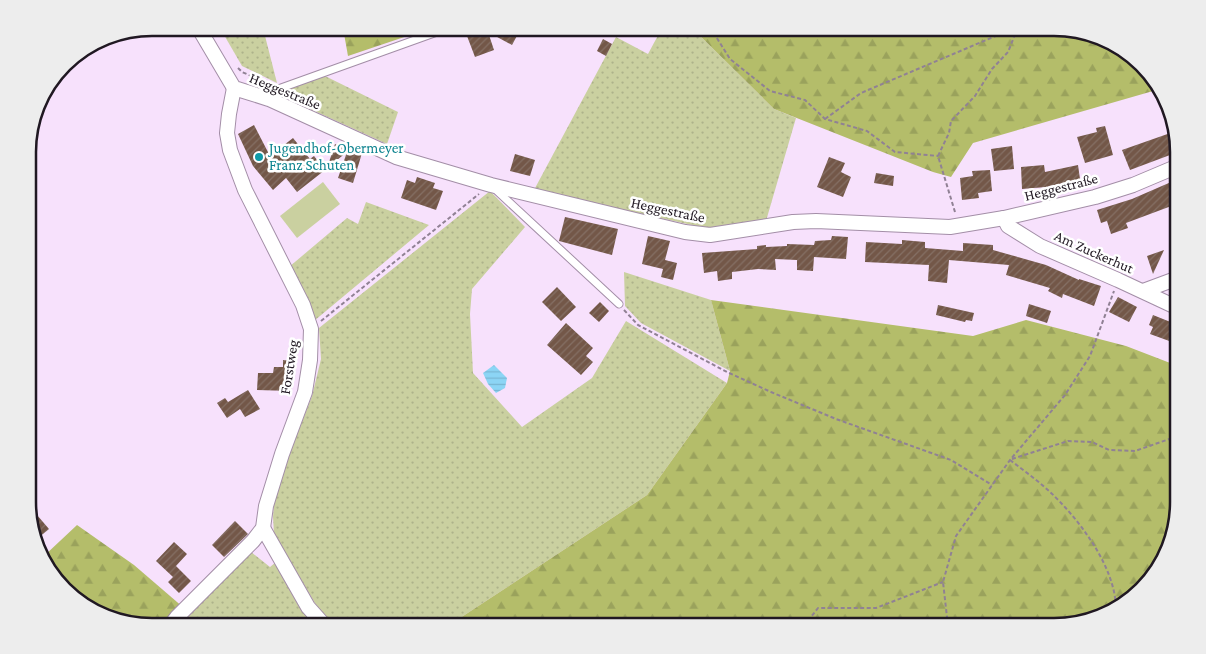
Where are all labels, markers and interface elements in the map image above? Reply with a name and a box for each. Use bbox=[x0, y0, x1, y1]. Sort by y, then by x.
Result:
street label: Heggestraße bbox=[247, 69, 323, 114]
place label: Jugendhof-Obermeyer Franz Schuten bbox=[267, 140, 404, 173]
marker: Jugendhof-Obermeyer Franz Schuten bbox=[253, 151, 265, 163]
street label: Heggestraße bbox=[1023, 170, 1100, 205]
street label: Heggestraße bbox=[629, 194, 707, 227]
street label: Am Zuckerhut bbox=[1052, 227, 1137, 277]
street label: Forstweg bbox=[277, 338, 302, 396]

